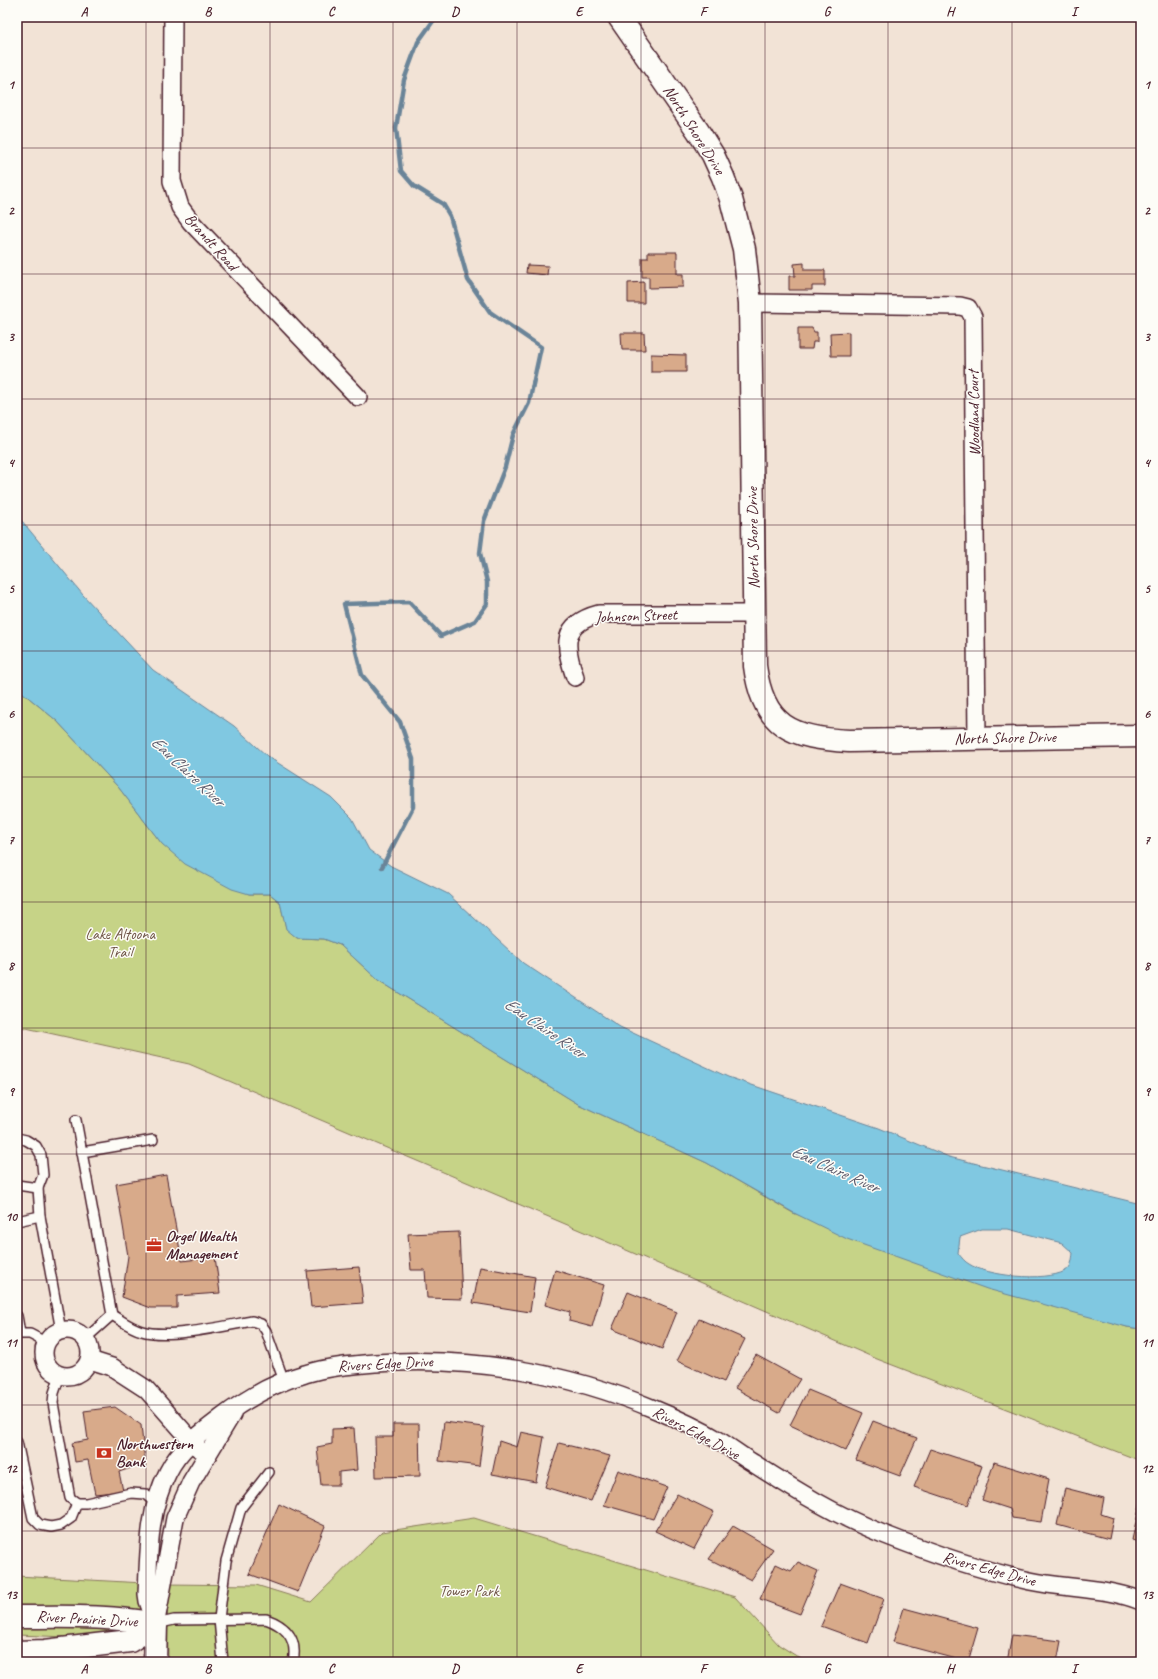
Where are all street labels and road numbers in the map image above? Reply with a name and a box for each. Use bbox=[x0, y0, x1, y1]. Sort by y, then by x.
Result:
street label: North Shore Drive bbox=[659, 82, 730, 180]
street label: Brandt Road bbox=[180, 209, 244, 277]
street label: Woodland Court bbox=[963, 367, 985, 456]
street label: North Shore Drive bbox=[742, 485, 764, 589]
street label: Johnson Street bbox=[594, 605, 679, 627]
street label: North Shore Drive bbox=[954, 727, 1058, 749]
street label: Rivers Edge Drive bbox=[337, 1351, 435, 1376]
street label: Rivers Edge Drive bbox=[649, 1402, 744, 1465]
street label: Rivers Edge Drive bbox=[940, 1547, 1039, 1591]
street label: River Prairie Drive bbox=[36, 1606, 140, 1632]

